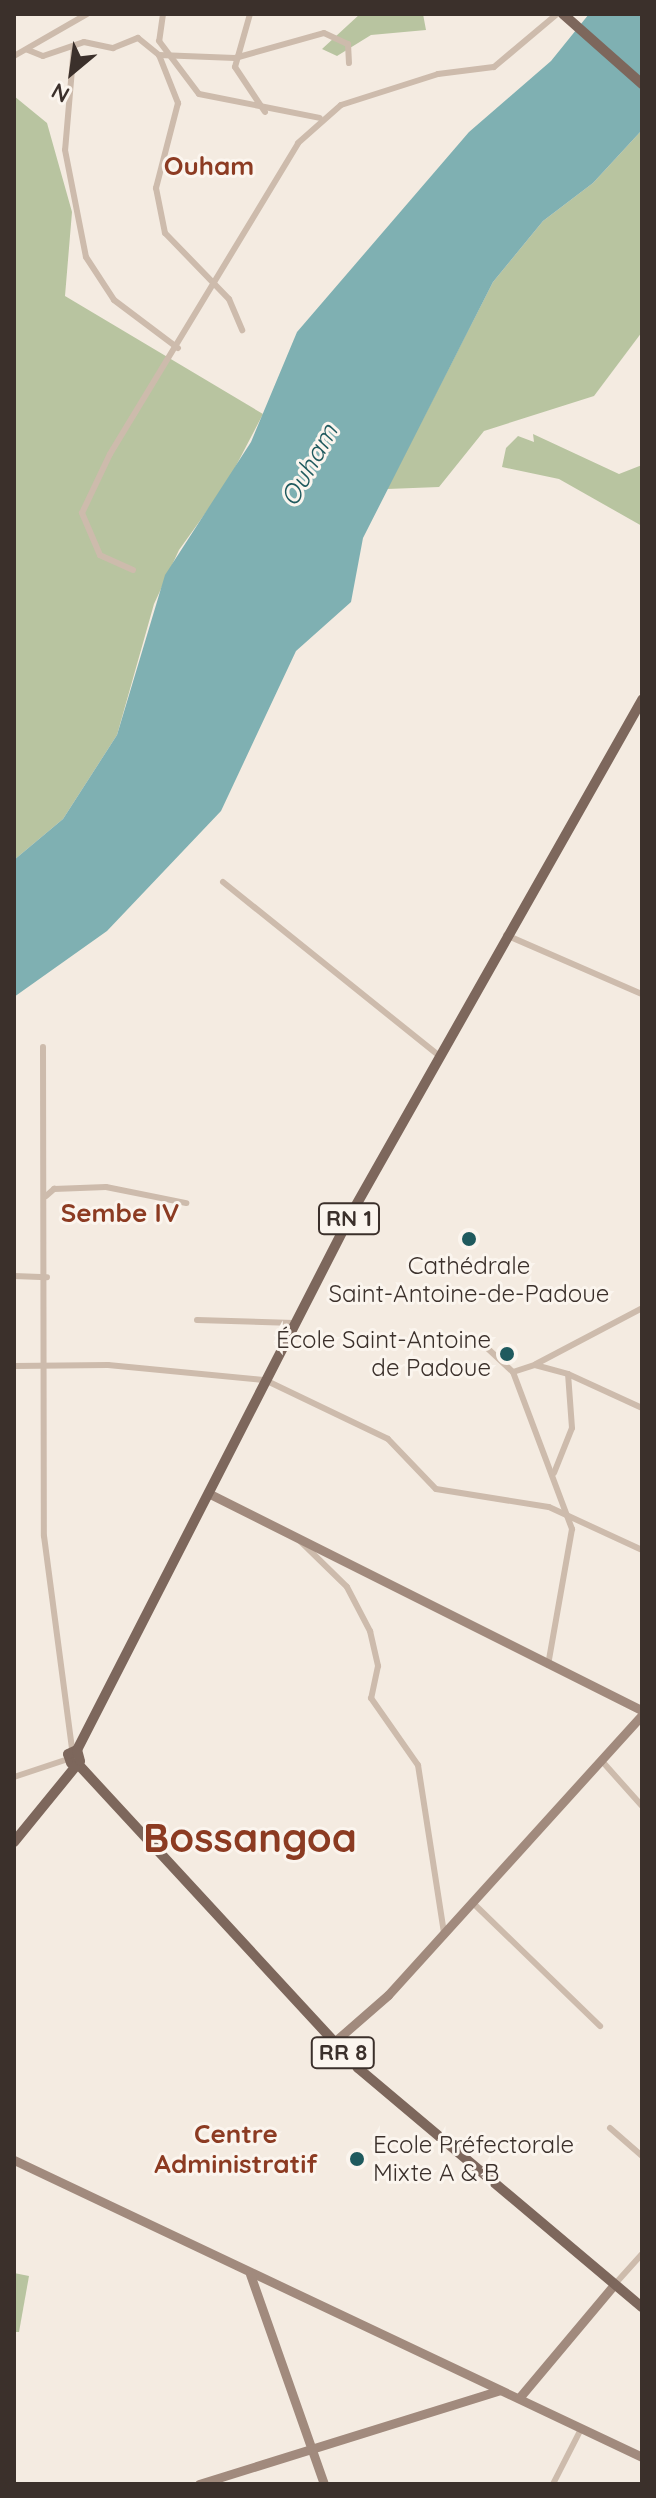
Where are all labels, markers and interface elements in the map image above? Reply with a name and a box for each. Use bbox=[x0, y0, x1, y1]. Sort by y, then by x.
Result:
north arrow bbox=[32, 32, 112, 112]
text: N bbox=[47, 77, 74, 109]
district label: Ouham bbox=[164, 150, 254, 182]
water label: Ouham bbox=[274, 419, 344, 511]
district label: Sembe IV bbox=[61, 1197, 179, 1229]
road number: RN 1 bbox=[317, 1201, 381, 1237]
marker: Cathédrale Saint-Antoine-de-Padoue bbox=[460, 1230, 478, 1248]
place label: Cathédrale Saint-Antoine-de-Padoue bbox=[329, 1252, 609, 1308]
place label: École Saint-Antoine de Padoue bbox=[276, 1326, 491, 1382]
marker: École Saint-Antoine de Padoue bbox=[498, 1345, 516, 1363]
district label: Bossangoa bbox=[143, 1813, 357, 1861]
road number: RR 8 bbox=[309, 2035, 377, 2071]
district label: Centre Administratif bbox=[154, 2118, 318, 2180]
place label: Ecole Préfectorale Mixte A & B bbox=[373, 2131, 574, 2187]
marker: Ecole Préfectorale Mixte A & B bbox=[348, 2150, 366, 2168]

